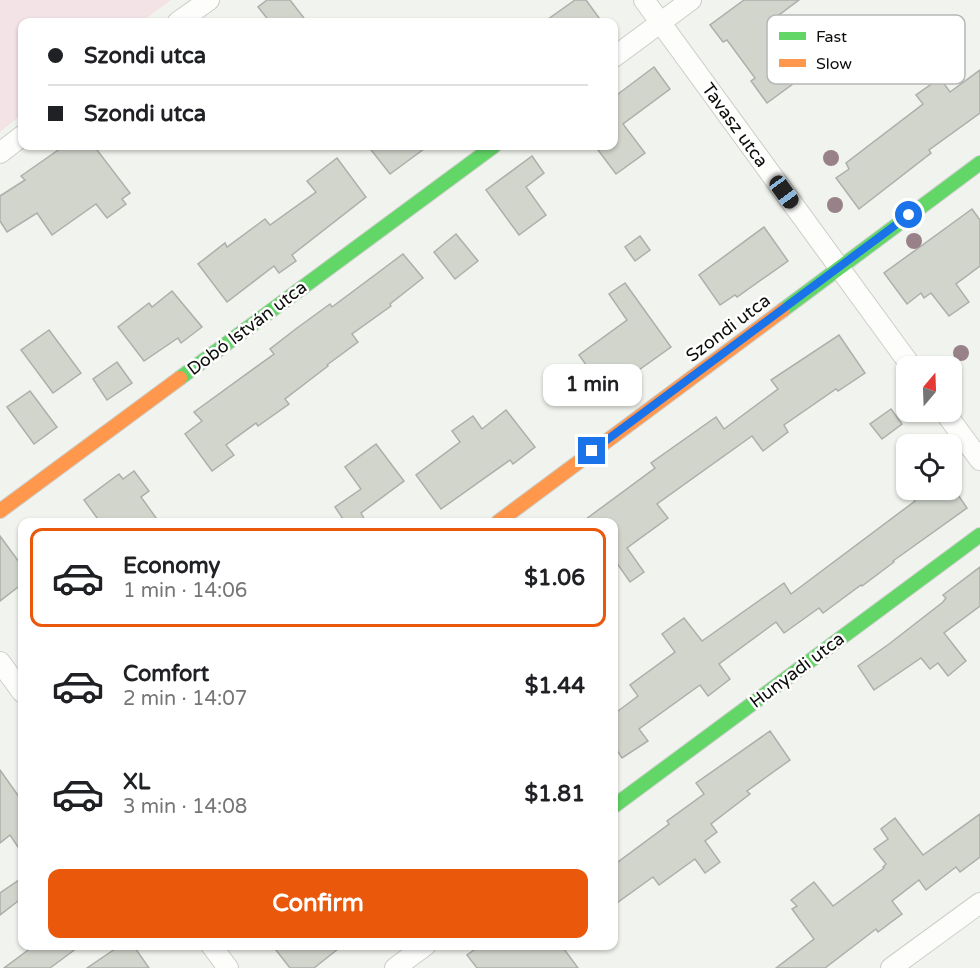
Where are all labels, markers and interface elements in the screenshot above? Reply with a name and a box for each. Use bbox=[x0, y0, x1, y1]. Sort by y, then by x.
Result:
legend bbox=[767, 15, 965, 84]
text: Fast bbox=[816, 27, 847, 47]
text: Szondi utca bbox=[84, 43, 206, 69]
text: Slow bbox=[816, 54, 852, 74]
street label: Tavasz utca bbox=[697, 79, 773, 171]
text: Szondi utca bbox=[84, 101, 206, 127]
car bbox=[766, 172, 802, 212]
route start bbox=[895, 201, 922, 228]
street label: Dobó István utca bbox=[183, 276, 311, 380]
street label: Szondi utca bbox=[681, 289, 775, 367]
north arrow bbox=[896, 356, 962, 422]
map controls bbox=[896, 356, 962, 500]
callout: 1 min bbox=[542, 364, 642, 406]
text: 1 min bbox=[566, 373, 619, 397]
button: locate bbox=[896, 434, 962, 500]
route end bbox=[578, 437, 605, 464]
icon: car bbox=[51, 551, 105, 605]
text: Economy bbox=[123, 553, 220, 579]
text: $1.06 bbox=[524, 565, 585, 591]
text: 1 min · 14:06 bbox=[123, 579, 247, 603]
street label: Hunyadi utca bbox=[745, 627, 849, 713]
icon: car bbox=[51, 659, 105, 713]
text: Comfort bbox=[123, 661, 209, 687]
text: $1.44 bbox=[525, 673, 585, 699]
text: 2 min · 14:07 bbox=[123, 687, 247, 711]
icon: car bbox=[51, 767, 105, 821]
text: XL bbox=[123, 769, 150, 795]
text: $1.81 bbox=[524, 781, 585, 807]
text: 3 min · 14:08 bbox=[123, 795, 247, 819]
button: Confirm bbox=[48, 869, 588, 938]

